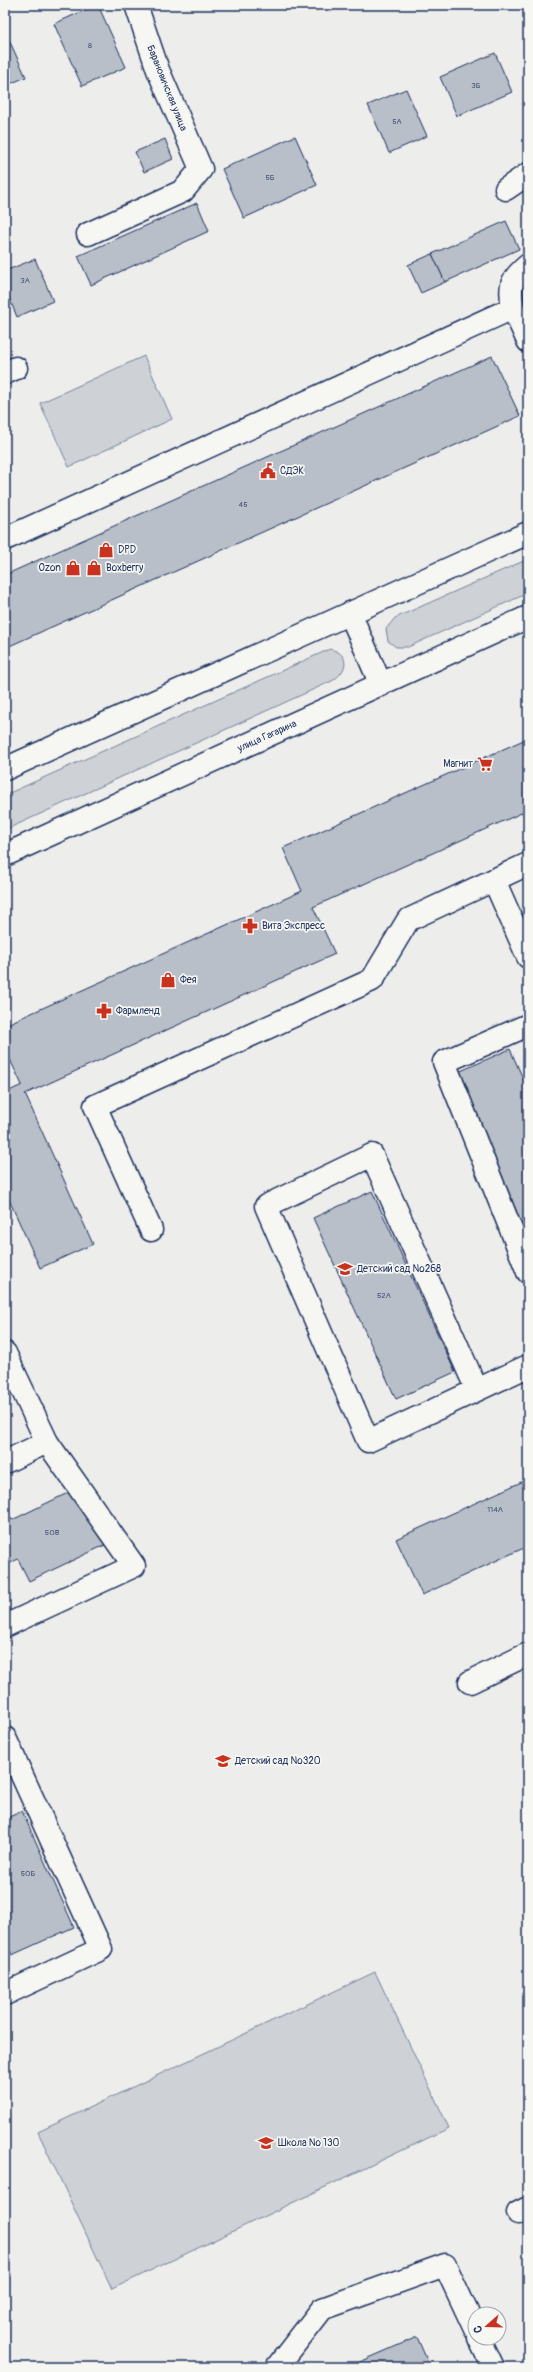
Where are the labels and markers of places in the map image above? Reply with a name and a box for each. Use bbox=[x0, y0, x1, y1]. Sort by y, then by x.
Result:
public building icon: СДЭК bbox=[259, 462, 277, 480]
place label: СДЭК bbox=[280, 465, 304, 477]
shop icon: DPD bbox=[97, 541, 115, 559]
place label: DPD bbox=[118, 544, 136, 556]
shop icon: Ozon bbox=[64, 559, 82, 577]
shop icon: Boxberry bbox=[85, 559, 103, 577]
place label: Ozon bbox=[39, 562, 61, 574]
place label: Boxberry bbox=[106, 562, 144, 574]
supermarket icon: Магнит bbox=[476, 755, 494, 773]
place label: Магнит bbox=[443, 758, 473, 770]
pharmacy icon: Вита Экспресс bbox=[241, 917, 259, 935]
place label: Вита Экспресс bbox=[262, 920, 325, 932]
shop icon: Фея bbox=[159, 971, 177, 989]
place label: Фея bbox=[180, 974, 197, 986]
pharmacy icon: Фармленд bbox=[95, 1002, 113, 1020]
place label: Фармленд bbox=[116, 1005, 160, 1017]
school or university icon: Детский сад №268 bbox=[336, 1260, 354, 1278]
place label: Детский сад №268 bbox=[356, 1263, 441, 1275]
school or university icon: Детский сад №320 bbox=[214, 1752, 232, 1770]
place label: Детский сад №320 bbox=[234, 1755, 321, 1767]
school or university icon: Школа № 130 bbox=[257, 2134, 275, 2152]
place label: Школа № 130 bbox=[278, 2137, 340, 2149]

